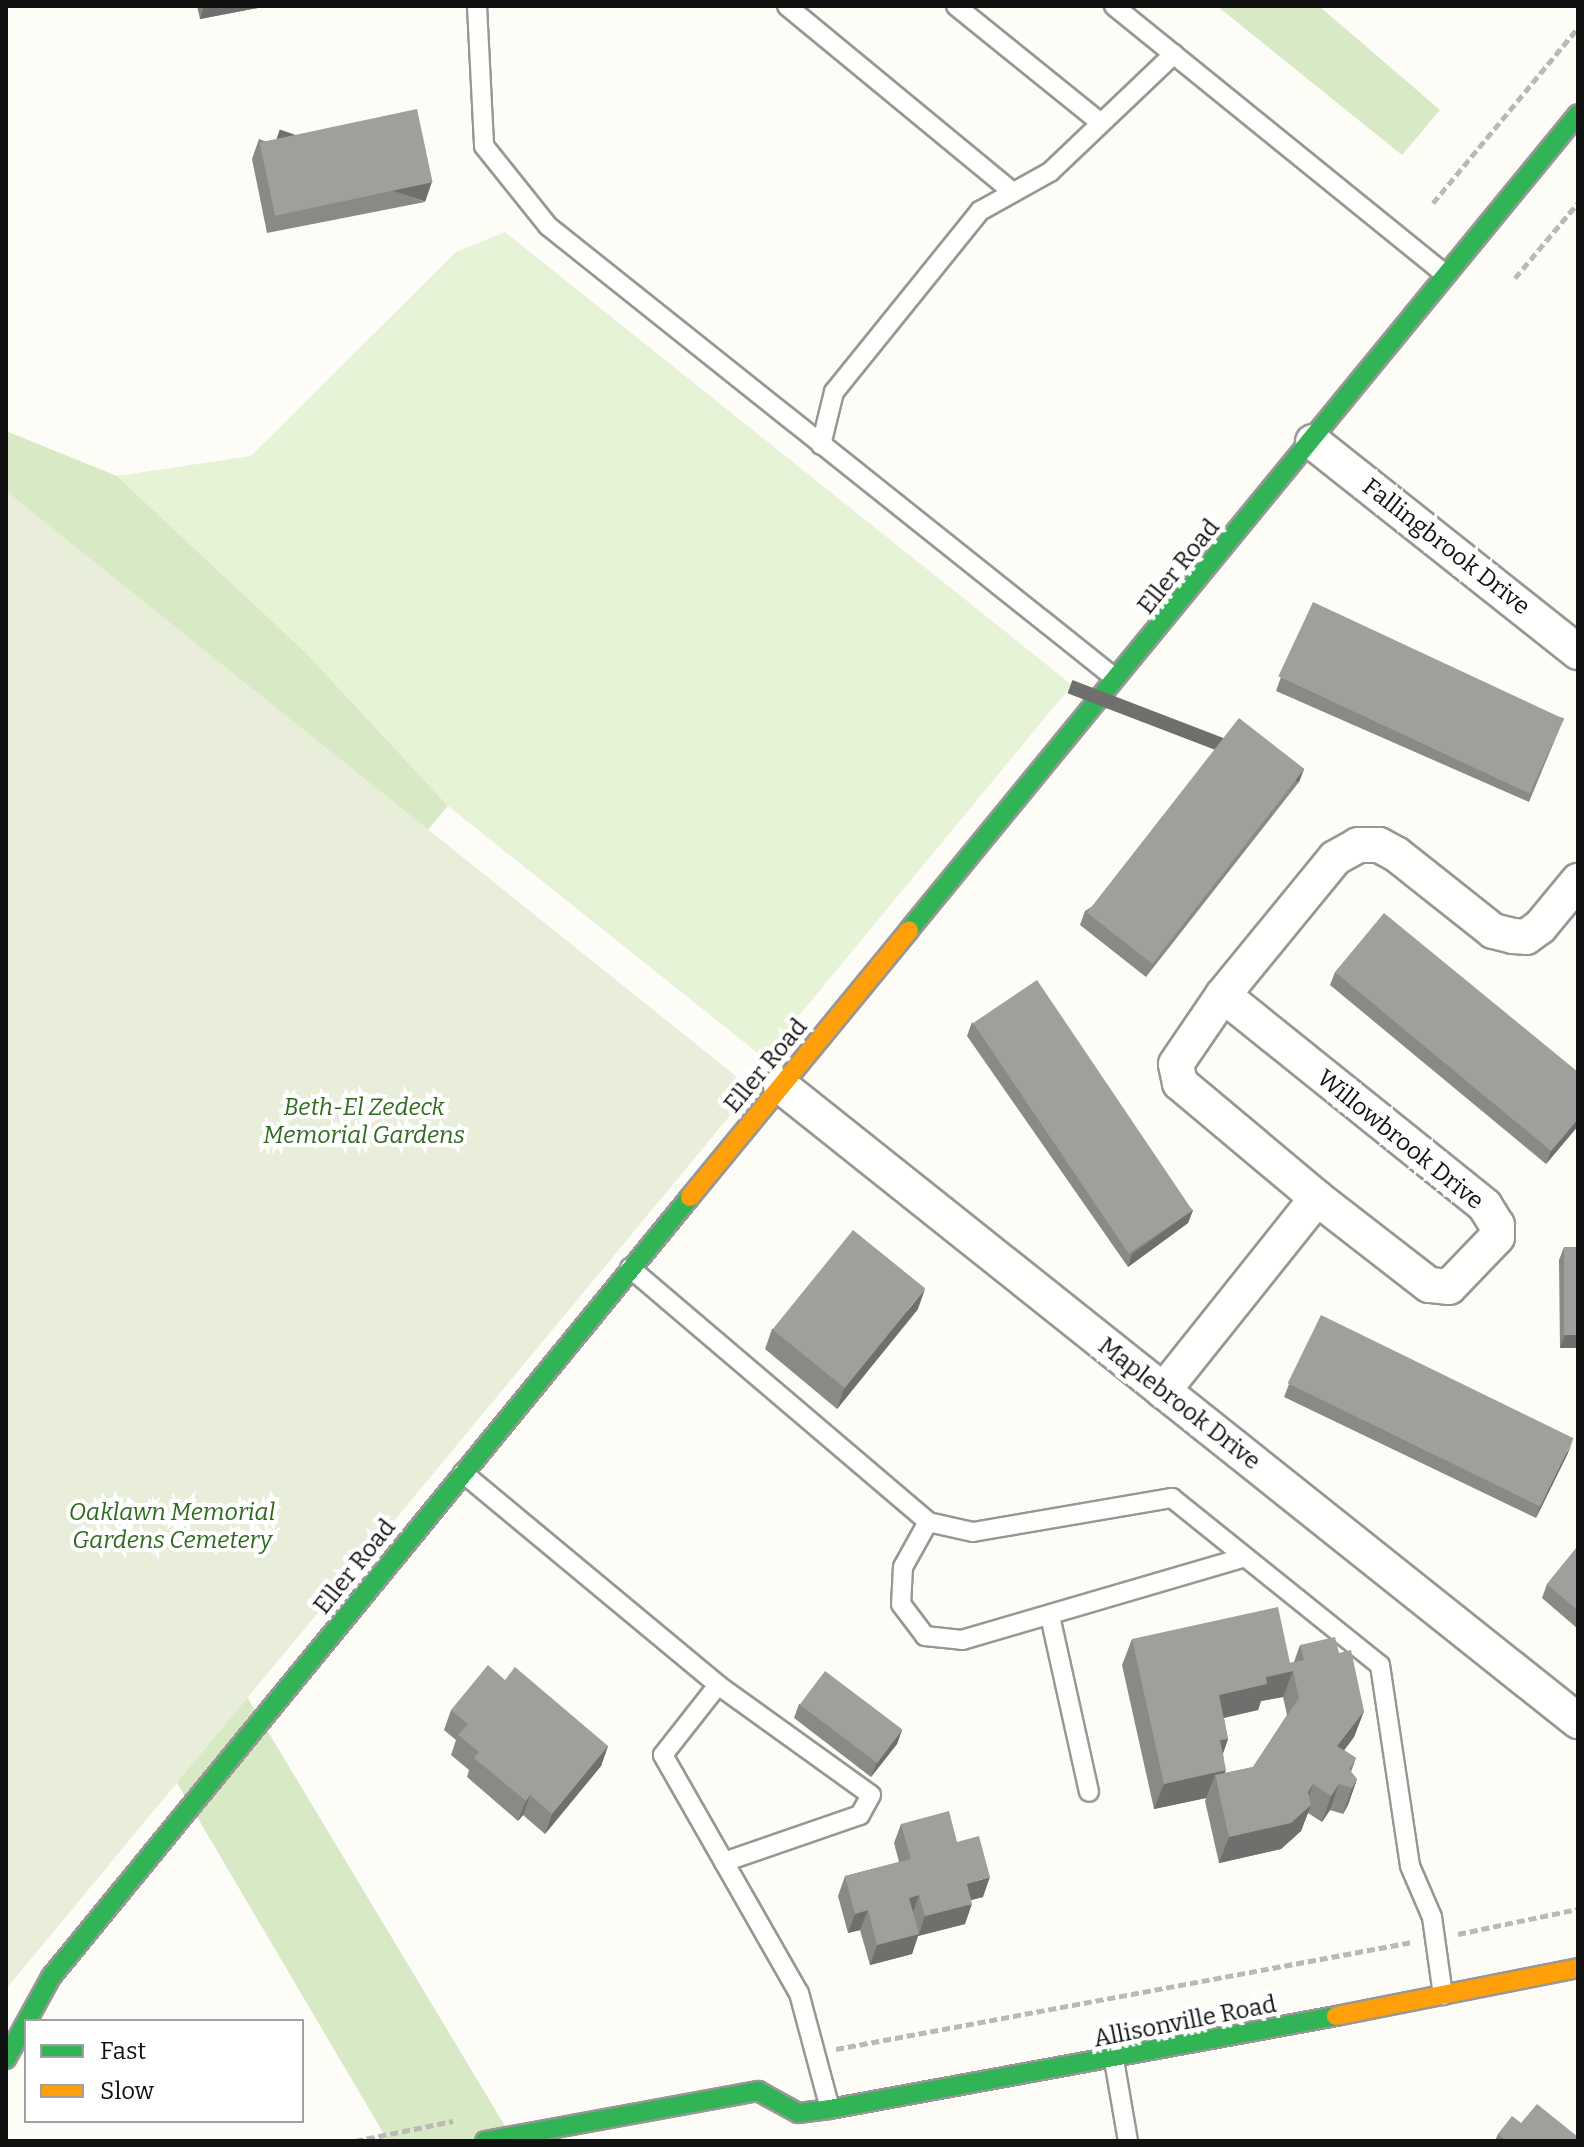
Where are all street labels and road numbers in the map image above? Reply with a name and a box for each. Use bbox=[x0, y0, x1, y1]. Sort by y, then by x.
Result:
street label: Fallingbrook Drive bbox=[1357, 473, 1535, 621]
street label: Eller Road bbox=[1132, 514, 1226, 620]
street label: Eller Road bbox=[718, 1013, 814, 1119]
street label: Willowbrook Drive bbox=[1311, 1064, 1489, 1216]
street label: Maplebrook Drive bbox=[1092, 1332, 1266, 1476]
street label: Eller Road bbox=[308, 1514, 402, 1620]
street label: Allisonville Road bbox=[1091, 1990, 1279, 2054]

